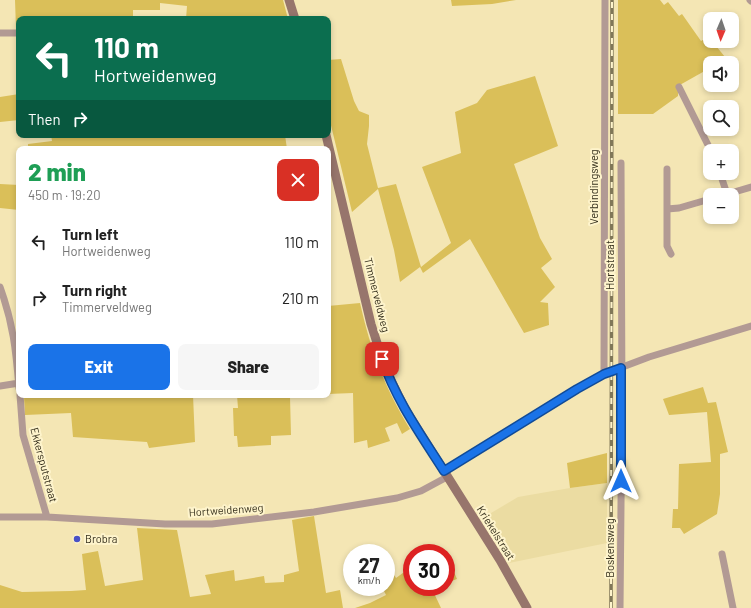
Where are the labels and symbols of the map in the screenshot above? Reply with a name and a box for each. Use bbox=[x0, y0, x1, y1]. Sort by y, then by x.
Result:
north arrow bbox=[703, 12, 739, 48]
street label: Verbindingsweg bbox=[587, 149, 600, 225]
street label: Hortstraat bbox=[603, 240, 616, 290]
street label: Timmerveldweg bbox=[362, 256, 393, 333]
pin bbox=[365, 342, 399, 376]
street label: Ekkersputstraat bbox=[28, 426, 61, 504]
position arrow bbox=[600, 460, 642, 502]
street label: Hortweidenweg bbox=[188, 500, 264, 519]
street label: Kriekelstraat bbox=[475, 503, 518, 562]
street label: Boskensweg bbox=[603, 518, 616, 578]
place label: Brobra bbox=[85, 532, 117, 545]
marker: Brobra bbox=[72, 534, 82, 544]
speed limit sign: 30 bbox=[403, 544, 455, 596]

